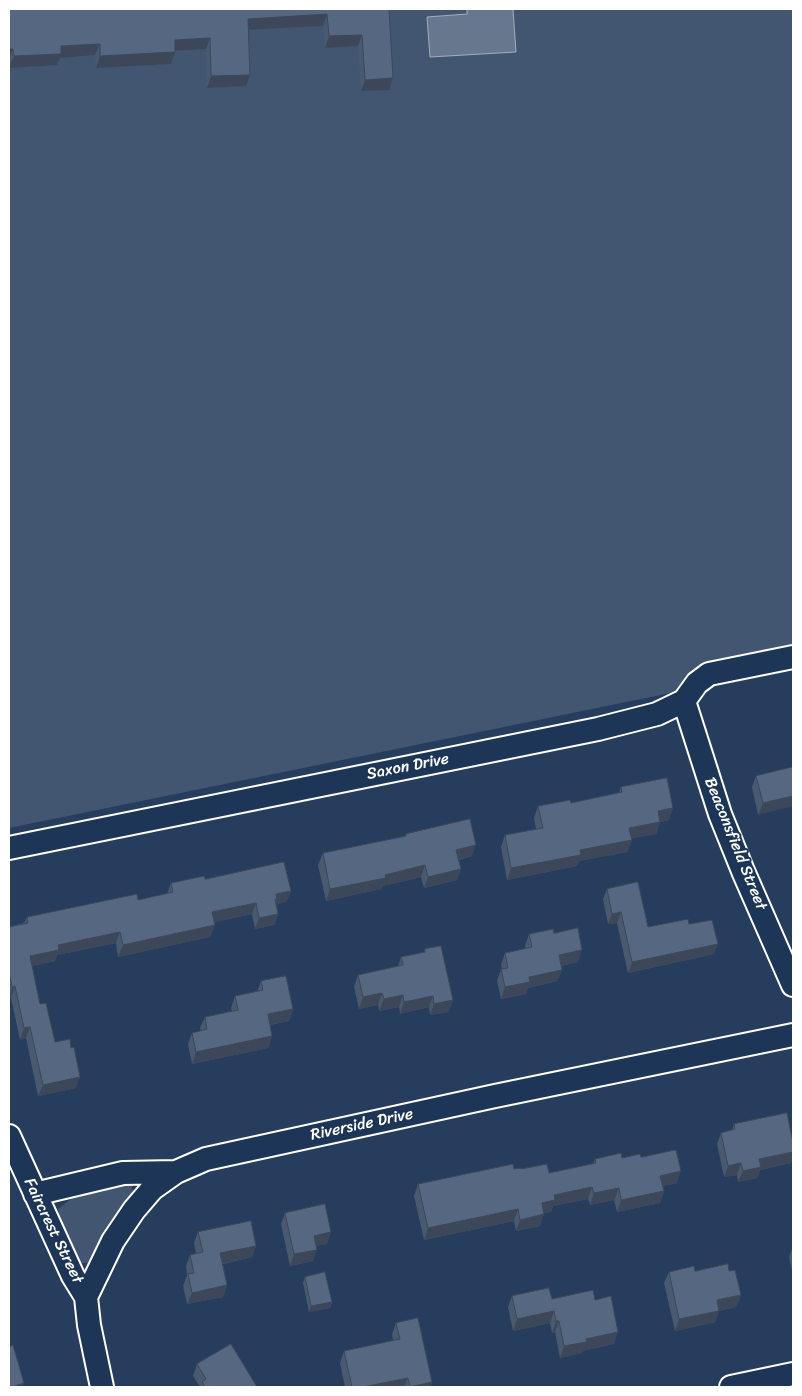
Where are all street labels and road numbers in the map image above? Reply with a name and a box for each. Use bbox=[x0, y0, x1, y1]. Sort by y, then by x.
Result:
street label: Saxon Drive bbox=[365, 750, 451, 784]
street label: Beaconsfield Street bbox=[700, 775, 770, 913]
street label: Riverside Drive bbox=[309, 1105, 415, 1145]
street label: Faircrest Street bbox=[19, 1175, 87, 1287]

